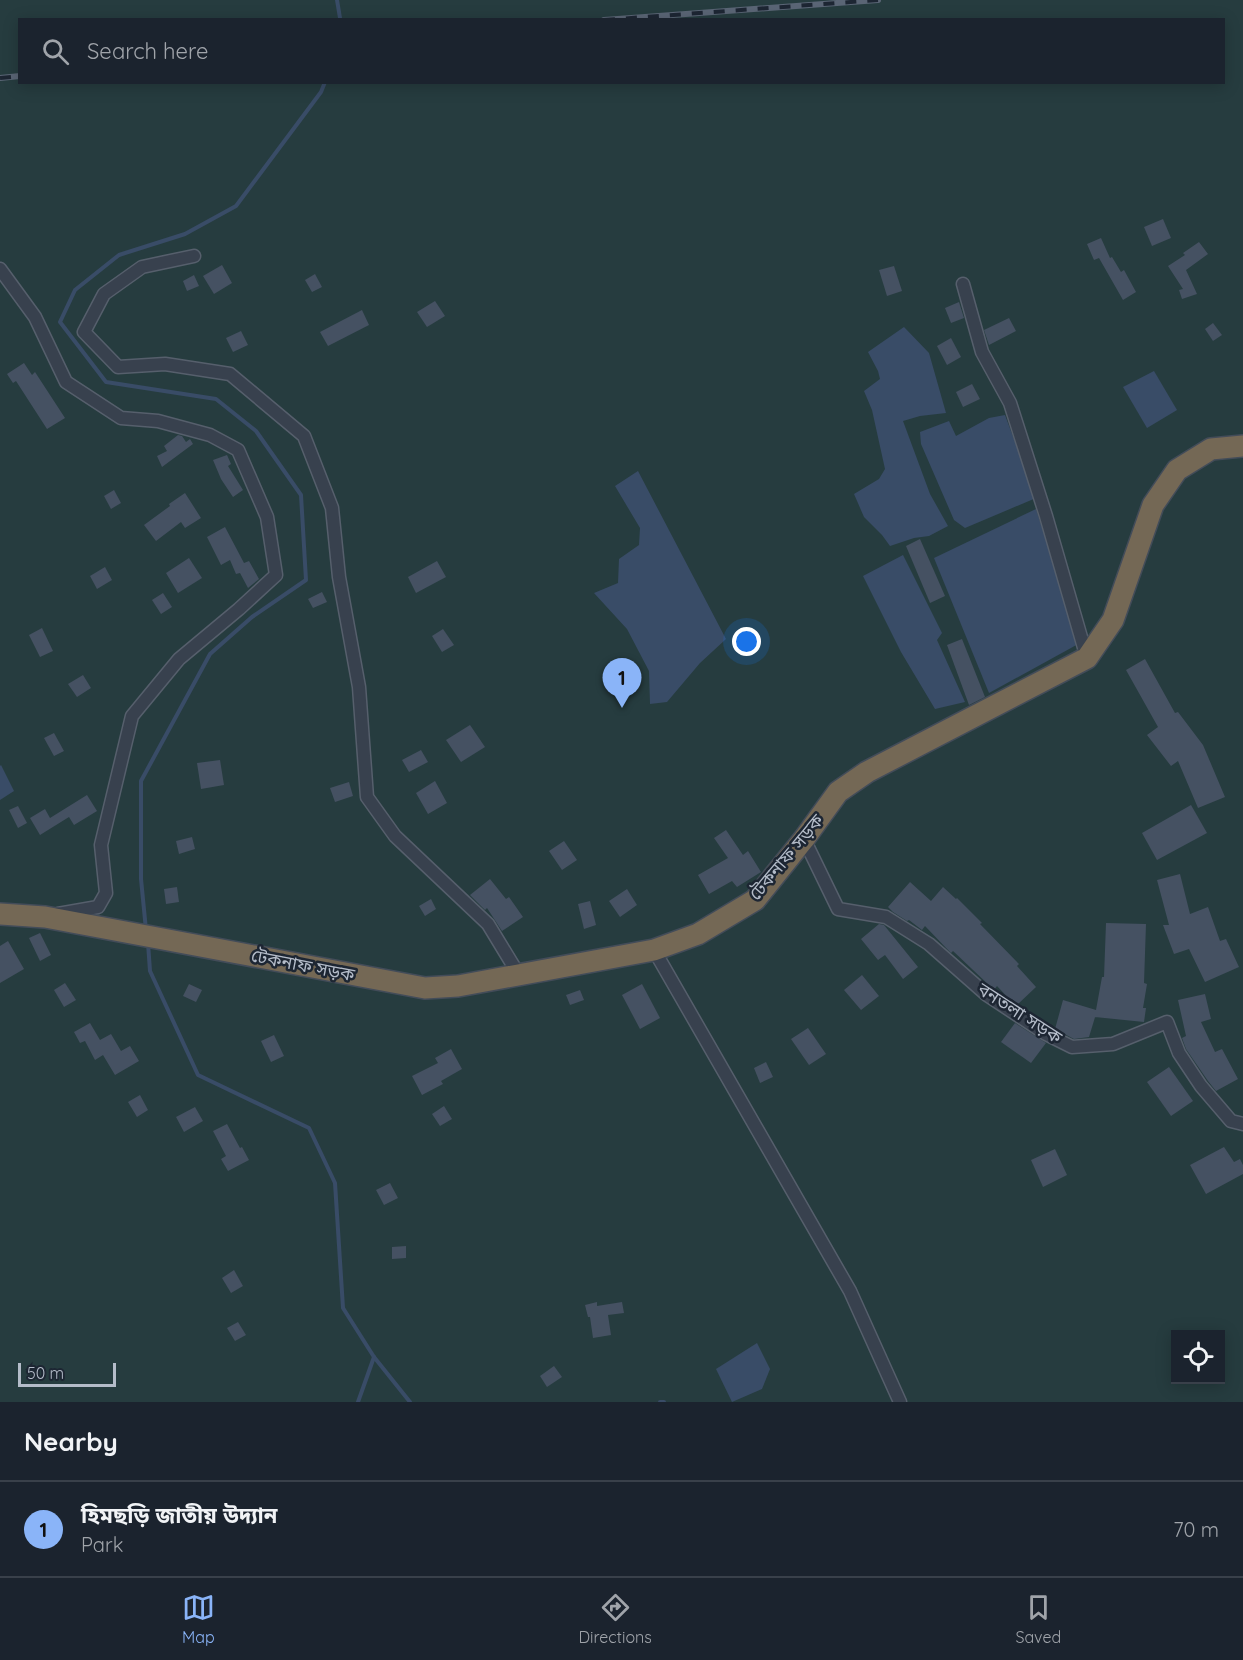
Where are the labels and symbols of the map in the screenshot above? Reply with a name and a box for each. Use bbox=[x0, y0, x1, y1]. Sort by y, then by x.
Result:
your location bbox=[732, 627, 761, 656]
pin: 1 bbox=[602, 658, 642, 708]
street label: টেকনাফ সড়ক bbox=[743, 809, 829, 905]
street label: টেকনাফ সড়ক bbox=[249, 944, 357, 986]
street label: বনতলা সড়ক bbox=[973, 977, 1067, 1049]
scale bar bbox=[18, 1360, 116, 1388]

